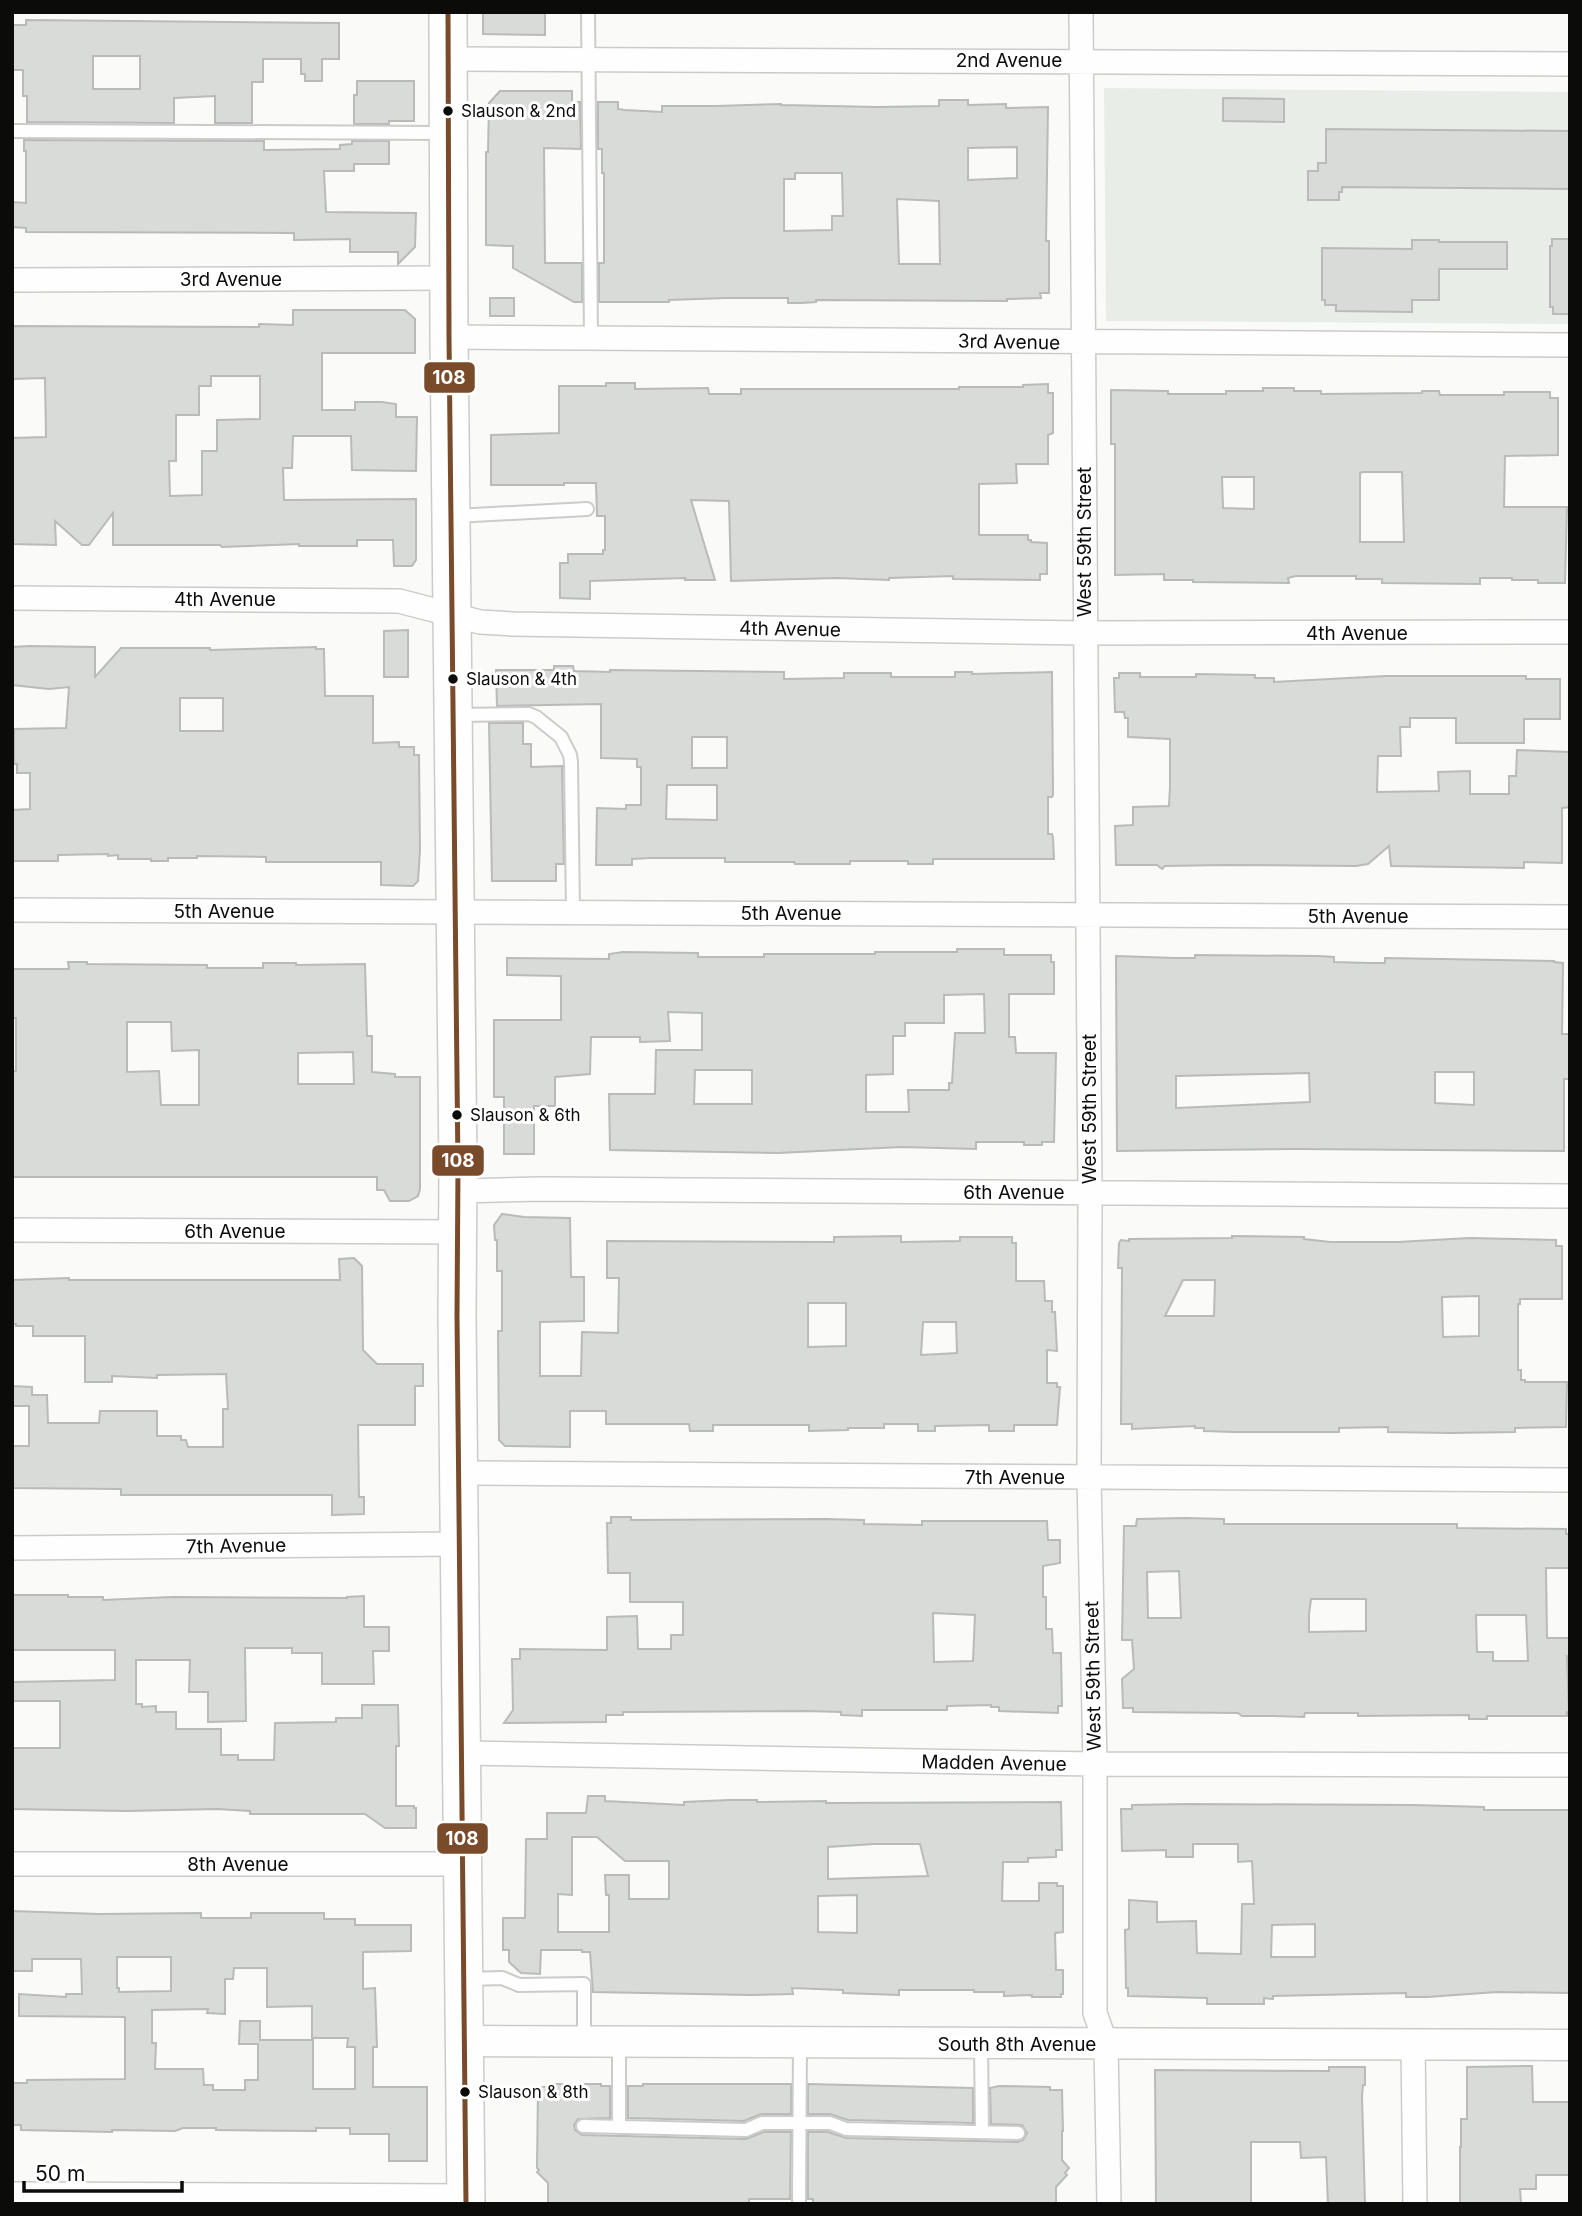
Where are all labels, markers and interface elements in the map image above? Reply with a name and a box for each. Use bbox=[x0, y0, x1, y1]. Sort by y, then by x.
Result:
street label: 2nd Avenue bbox=[956, 49, 1062, 72]
place label: Slauson & 2nd bbox=[461, 101, 576, 121]
marker: Slauson & 2nd bbox=[441, 104, 455, 118]
street label: 3rd Avenue bbox=[180, 268, 282, 291]
street label: 3rd Avenue bbox=[958, 330, 1060, 354]
line badge: 108 bbox=[423, 361, 476, 394]
text: 108 bbox=[432, 366, 466, 389]
street label: West 59th Street bbox=[1073, 467, 1096, 617]
street label: 4th Avenue bbox=[174, 588, 276, 611]
street label: 4th Avenue bbox=[739, 617, 841, 641]
street label: 4th Avenue bbox=[1306, 622, 1408, 645]
place label: Slauson & 4th bbox=[466, 669, 577, 689]
marker: Slauson & 4th bbox=[446, 672, 460, 686]
street label: 5th Avenue bbox=[173, 900, 275, 923]
street label: 5th Avenue bbox=[740, 902, 842, 925]
street label: 5th Avenue bbox=[1307, 905, 1409, 928]
street label: West 59th Street bbox=[1078, 1034, 1101, 1184]
place label: Slauson & 6th bbox=[470, 1105, 581, 1125]
marker: Slauson & 6th bbox=[450, 1108, 464, 1122]
line badge: 108 bbox=[431, 1144, 485, 1177]
text: 108 bbox=[441, 1149, 475, 1172]
street label: 6th Avenue bbox=[963, 1181, 1065, 1204]
street label: 6th Avenue bbox=[184, 1220, 286, 1243]
street label: 7th Avenue bbox=[965, 1466, 1065, 1489]
street label: 7th Avenue bbox=[186, 1534, 286, 1558]
street label: West 59th Street bbox=[1080, 1601, 1106, 1751]
street label: Madden Avenue bbox=[921, 1750, 1067, 1776]
line badge: 108 bbox=[436, 1822, 489, 1855]
text: 108 bbox=[445, 1827, 479, 1850]
street label: 8th Avenue bbox=[187, 1853, 289, 1876]
street label: South 8th Avenue bbox=[938, 2033, 1096, 2056]
place label: Slauson & 8th bbox=[478, 2082, 588, 2102]
marker: Slauson & 8th bbox=[458, 2085, 472, 2099]
scale bar bbox=[24, 2150, 182, 2194]
text: 50 m bbox=[35, 2161, 85, 2186]

